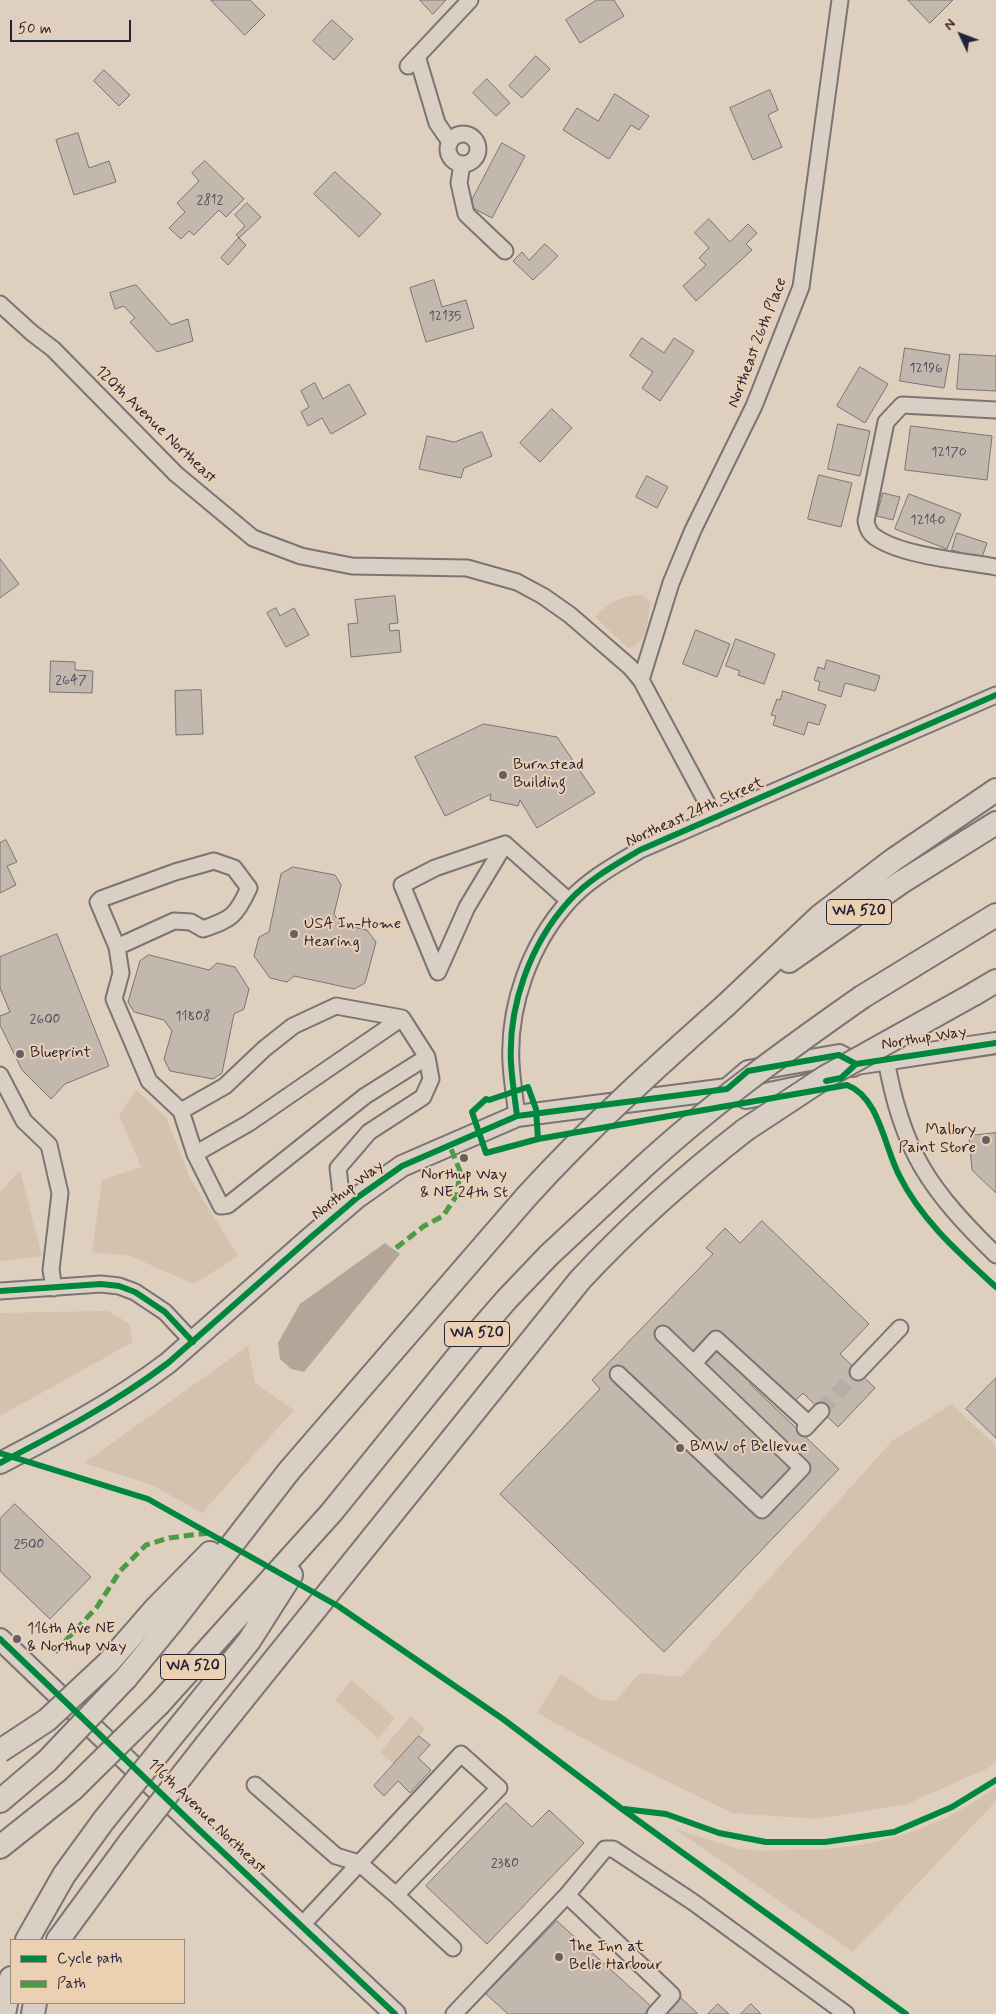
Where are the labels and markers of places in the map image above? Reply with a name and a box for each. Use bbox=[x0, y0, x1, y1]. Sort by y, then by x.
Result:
place label: Burnstead Building bbox=[513, 756, 584, 794]
marker: Burnstead Building bbox=[497, 769, 509, 781]
place label: USA In-Home Hearing bbox=[304, 915, 401, 953]
marker: USA In-Home Hearing bbox=[288, 928, 300, 940]
place label: Blueprint bbox=[30, 1044, 91, 1064]
marker: Blueprint bbox=[14, 1048, 26, 1060]
place label: Mallory Paint Store bbox=[898, 1121, 976, 1159]
marker: Mallory Paint Store bbox=[980, 1134, 992, 1146]
marker: Northup Way & NE 24th St bbox=[458, 1152, 470, 1164]
place label: Northup Way & NE 24th St bbox=[420, 1166, 508, 1204]
place label: BMW of Bellevue bbox=[690, 1438, 808, 1458]
marker: BMW of Bellevue bbox=[674, 1442, 686, 1454]
place label: 116th Ave NE & Northup Way bbox=[27, 1620, 126, 1658]
marker: 116th Ave NE & Northup Way bbox=[11, 1633, 23, 1645]
place label: The Inn at Belle Harbour bbox=[569, 1938, 663, 1976]
marker: The Inn at Belle Harbour bbox=[553, 1951, 565, 1963]

